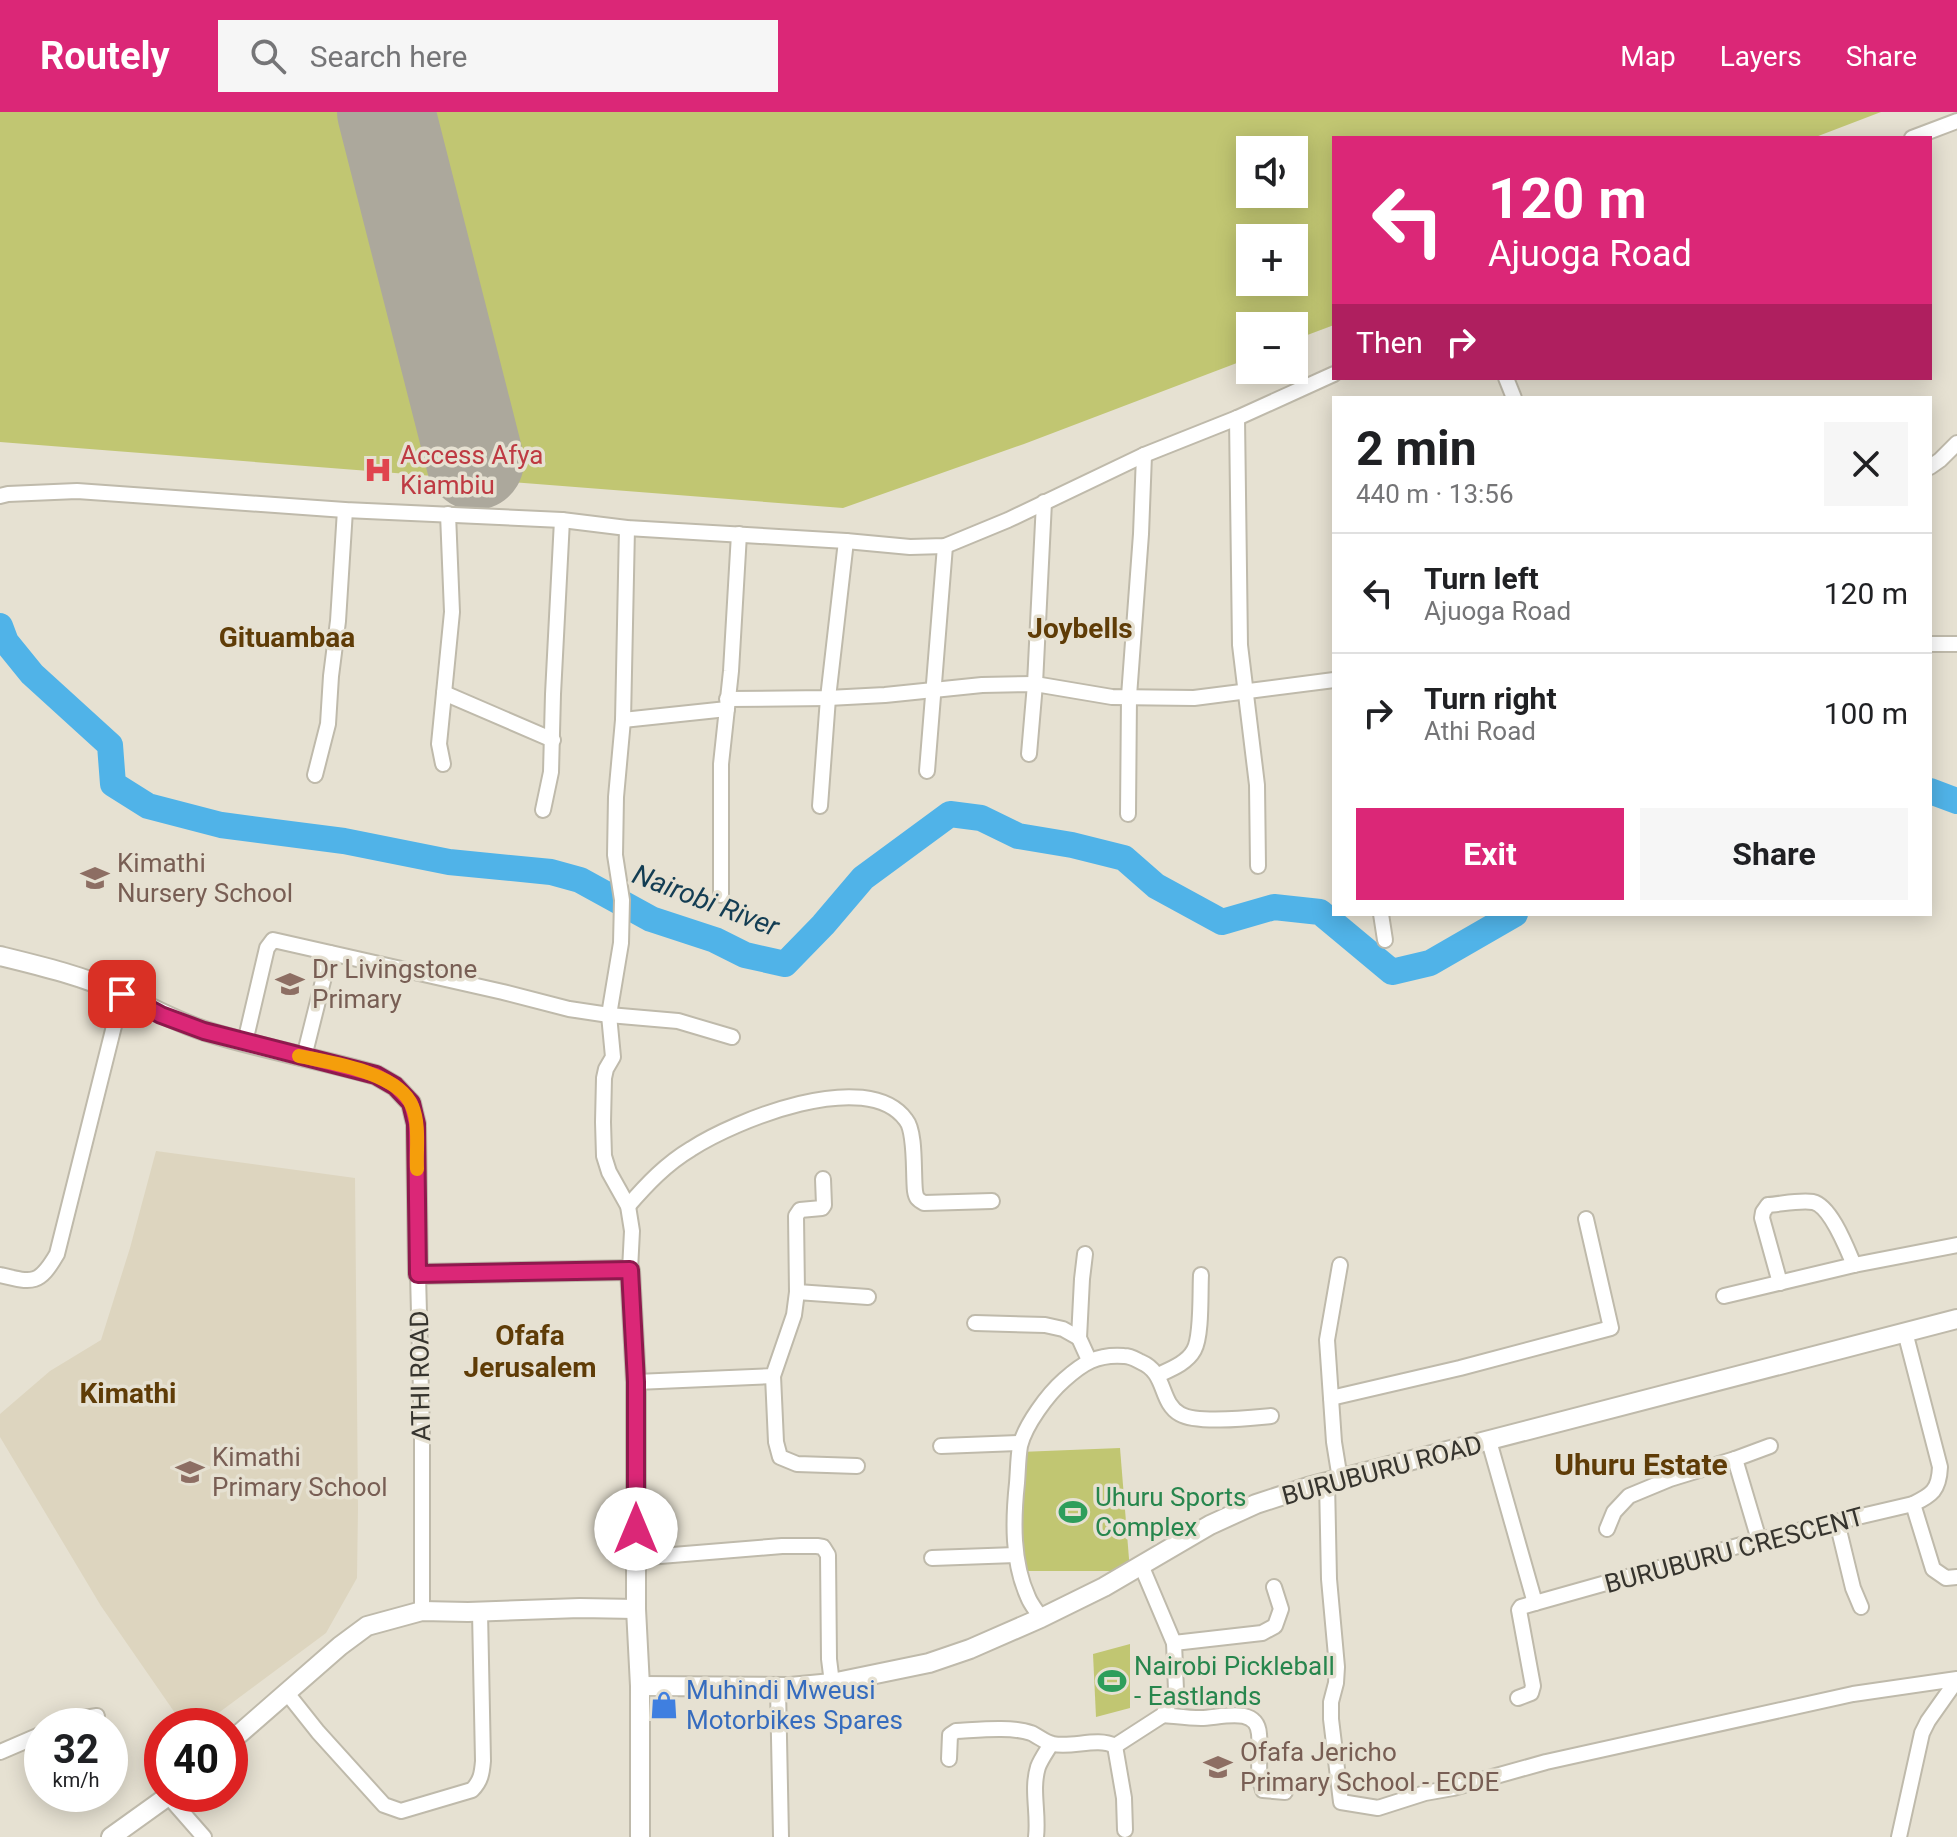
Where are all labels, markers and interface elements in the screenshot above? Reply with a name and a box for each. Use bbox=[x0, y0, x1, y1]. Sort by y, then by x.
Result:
search box bbox=[218, 20, 778, 92]
text: Routely bbox=[40, 34, 170, 78]
icon: search bbox=[246, 34, 290, 78]
text: Search here bbox=[310, 39, 467, 74]
text: Map bbox=[1620, 40, 1676, 73]
text: Layers bbox=[1720, 40, 1802, 73]
text: Share bbox=[1846, 40, 1917, 73]
map controls bbox=[1236, 136, 1308, 384]
button: sound bbox=[1236, 136, 1308, 208]
text: 120 m bbox=[1488, 166, 1647, 232]
icon: left bbox=[1356, 168, 1460, 272]
button: + bbox=[1236, 224, 1308, 296]
text: Ajuoga Road bbox=[1488, 233, 1692, 275]
button: − bbox=[1236, 312, 1308, 384]
icon: right bbox=[1439, 320, 1483, 364]
text: Then bbox=[1356, 325, 1423, 360]
text: 2 min bbox=[1356, 420, 1477, 477]
button: close bbox=[1824, 422, 1908, 506]
place label: Access Afya Kiambiu bbox=[400, 440, 544, 500]
hospital icon: Access Afya Kiambiu bbox=[363, 455, 393, 485]
text: 440 m · 13:56 bbox=[1356, 479, 1514, 509]
text: Turn left bbox=[1424, 561, 1539, 596]
icon: left bbox=[1356, 571, 1400, 615]
text: 120 m bbox=[1824, 576, 1908, 611]
text: Ajuoga Road bbox=[1424, 596, 1571, 626]
district label: Joybells bbox=[1027, 612, 1133, 645]
district label: Gituambaa bbox=[219, 621, 355, 654]
text: Turn right bbox=[1424, 681, 1557, 716]
icon: right bbox=[1356, 691, 1400, 735]
text: 100 m bbox=[1824, 696, 1908, 731]
text: Athi Road bbox=[1424, 716, 1536, 746]
button: Exit bbox=[1356, 808, 1624, 900]
button: Share bbox=[1640, 808, 1908, 900]
place label: Kimathi Nursery School bbox=[117, 848, 293, 908]
water label: Nairobi River bbox=[628, 857, 784, 944]
school or university icon: Kimathi Nursery School bbox=[80, 863, 110, 893]
place label: Dr Livingstone Primary bbox=[312, 954, 477, 1014]
pin bbox=[88, 960, 156, 1028]
school or university icon: Dr Livingstone Primary bbox=[275, 969, 305, 999]
icon: arrive bbox=[100, 972, 144, 1016]
street label: ATHI ROAD bbox=[404, 1310, 436, 1442]
district label: Ofafa Jerusalem bbox=[464, 1319, 596, 1384]
district label: Kimathi bbox=[79, 1377, 177, 1410]
street label: BURUBURU ROAD bbox=[1279, 1429, 1485, 1511]
place label: Kimathi Primary School bbox=[212, 1442, 388, 1502]
district label: Uhuru Estate bbox=[1554, 1447, 1728, 1482]
school or university icon: Kimathi Primary School bbox=[175, 1457, 205, 1487]
place label: Uhuru Sports Complex bbox=[1095, 1482, 1246, 1542]
position arrow bbox=[594, 1487, 678, 1571]
sports icon: Uhuru Sports Complex bbox=[1058, 1497, 1088, 1527]
street label: BURUBURU CRESCENT bbox=[1601, 1501, 1867, 1599]
place label: Nairobi Pickleball - Eastlands bbox=[1134, 1651, 1335, 1711]
sports icon: Nairobi Pickleball - Eastlands bbox=[1097, 1666, 1127, 1696]
place label: Muhindi Mweusi Motorbikes Spares bbox=[686, 1675, 903, 1735]
shop icon: Muhindi Mweusi Motorbikes Spares bbox=[649, 1690, 679, 1720]
speed limit sign: 40 bbox=[144, 1708, 248, 1812]
text: 32 bbox=[53, 1726, 99, 1773]
place label: Ofafa Jericho Primary School - ECDE bbox=[1240, 1737, 1499, 1797]
school or university icon: Ofafa Jericho Primary School - ECDE bbox=[1203, 1752, 1233, 1782]
text: km/h bbox=[53, 1768, 99, 1792]

